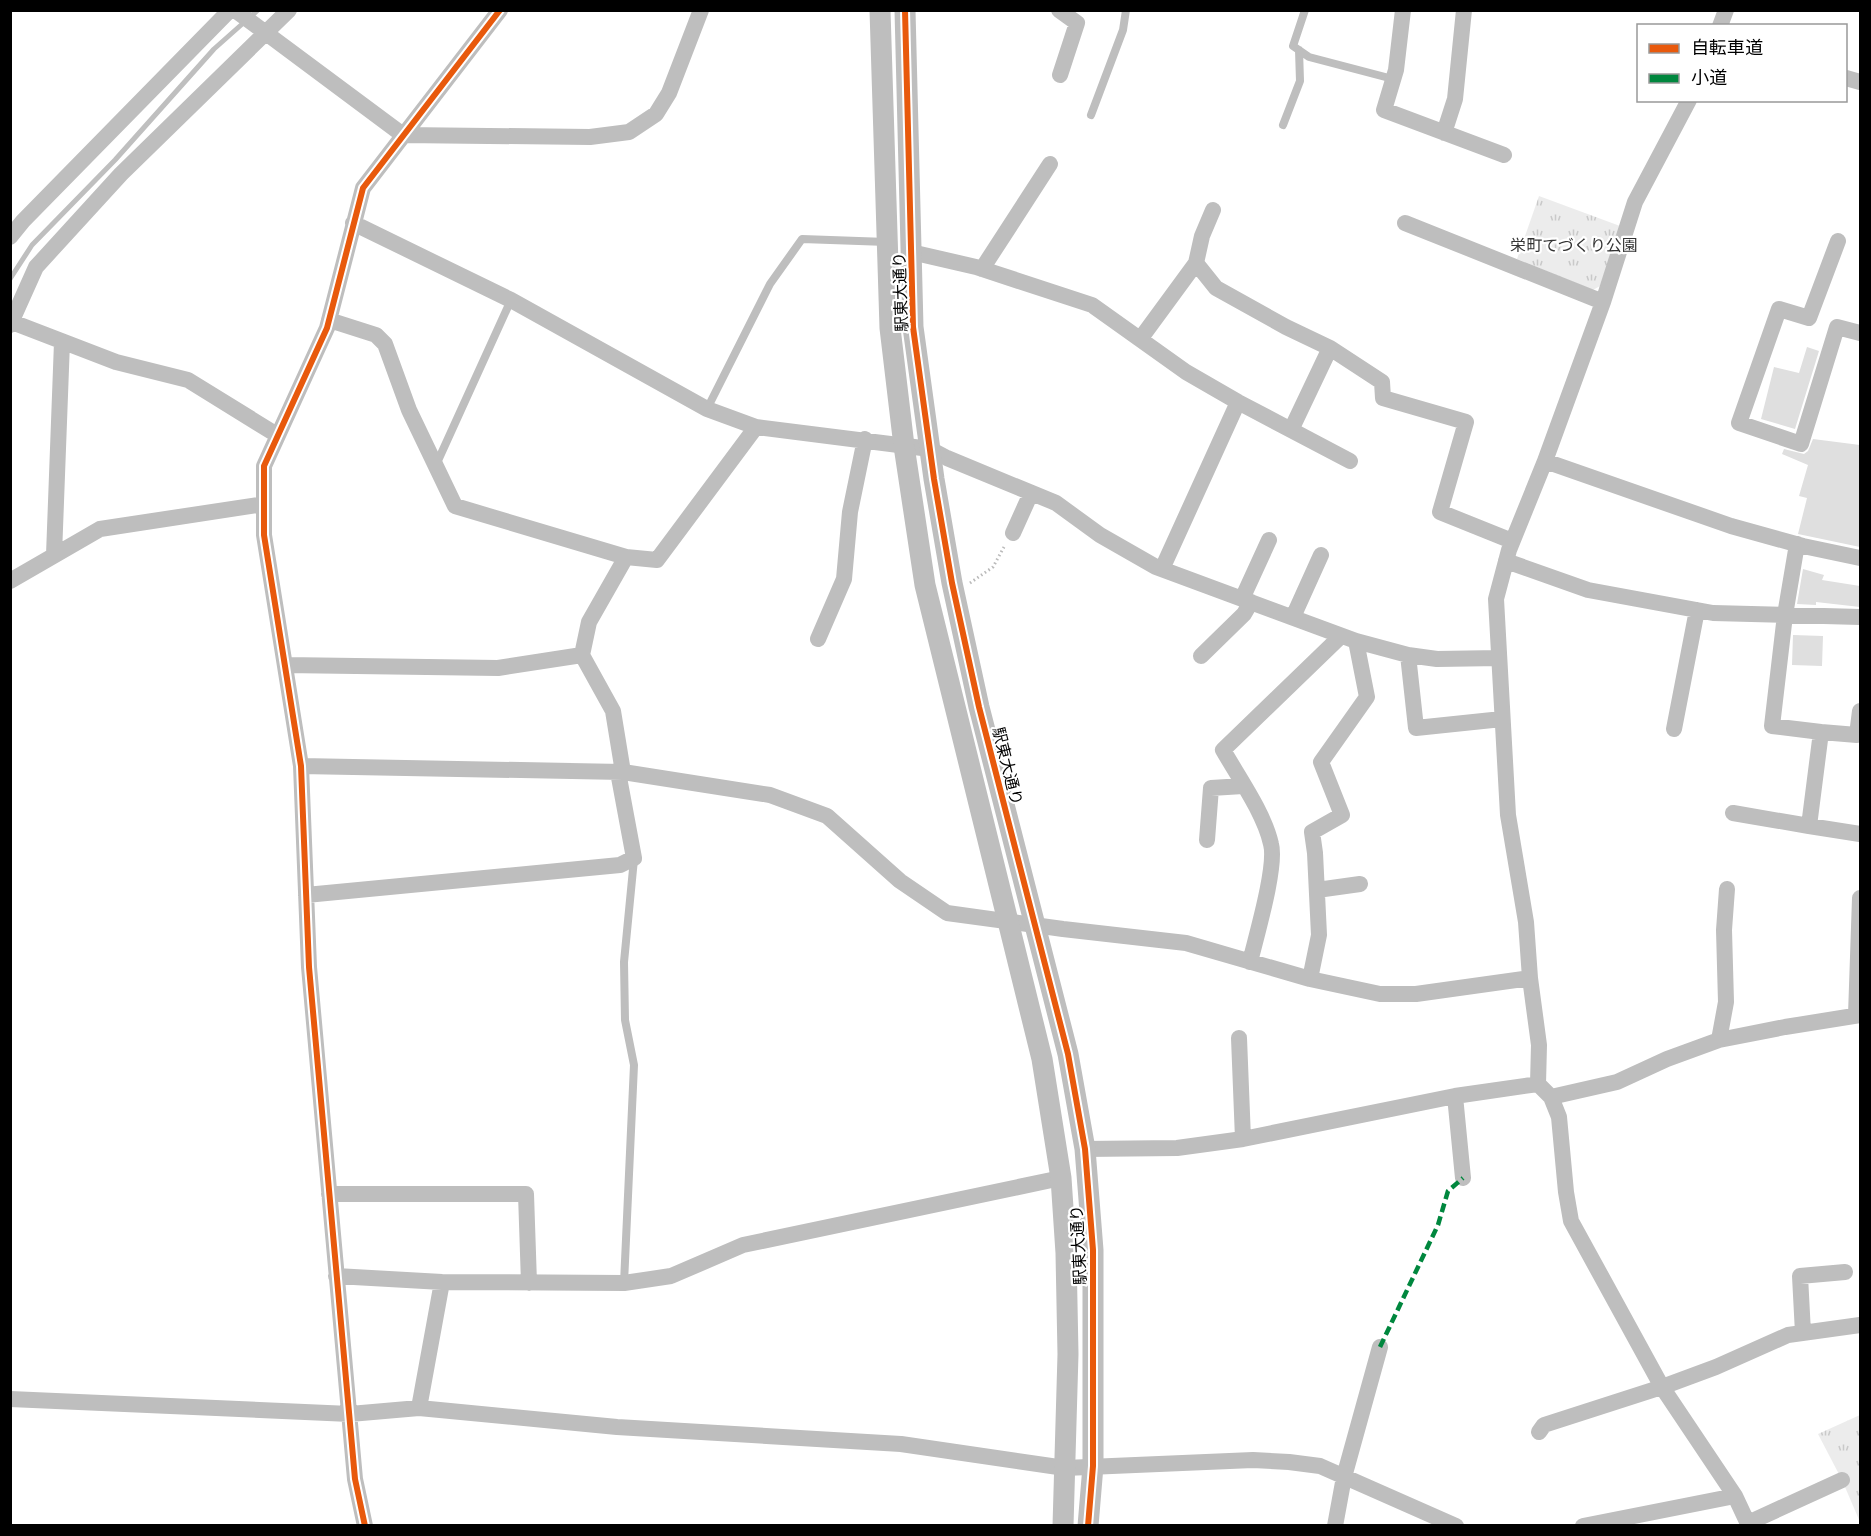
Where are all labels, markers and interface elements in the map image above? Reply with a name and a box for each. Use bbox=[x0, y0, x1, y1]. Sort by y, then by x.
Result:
legend bbox=[1637, 24, 1847, 102]
text: 自転車道 bbox=[1691, 37, 1763, 58]
text: 小道 bbox=[1691, 67, 1727, 88]
park label: 栄町てづくり公園 bbox=[1510, 236, 1638, 255]
street label: 駅東大通り bbox=[890, 252, 911, 332]
street label: 駅東大通り bbox=[989, 725, 1026, 807]
street label: 駅東大通り bbox=[1067, 1205, 1090, 1285]

